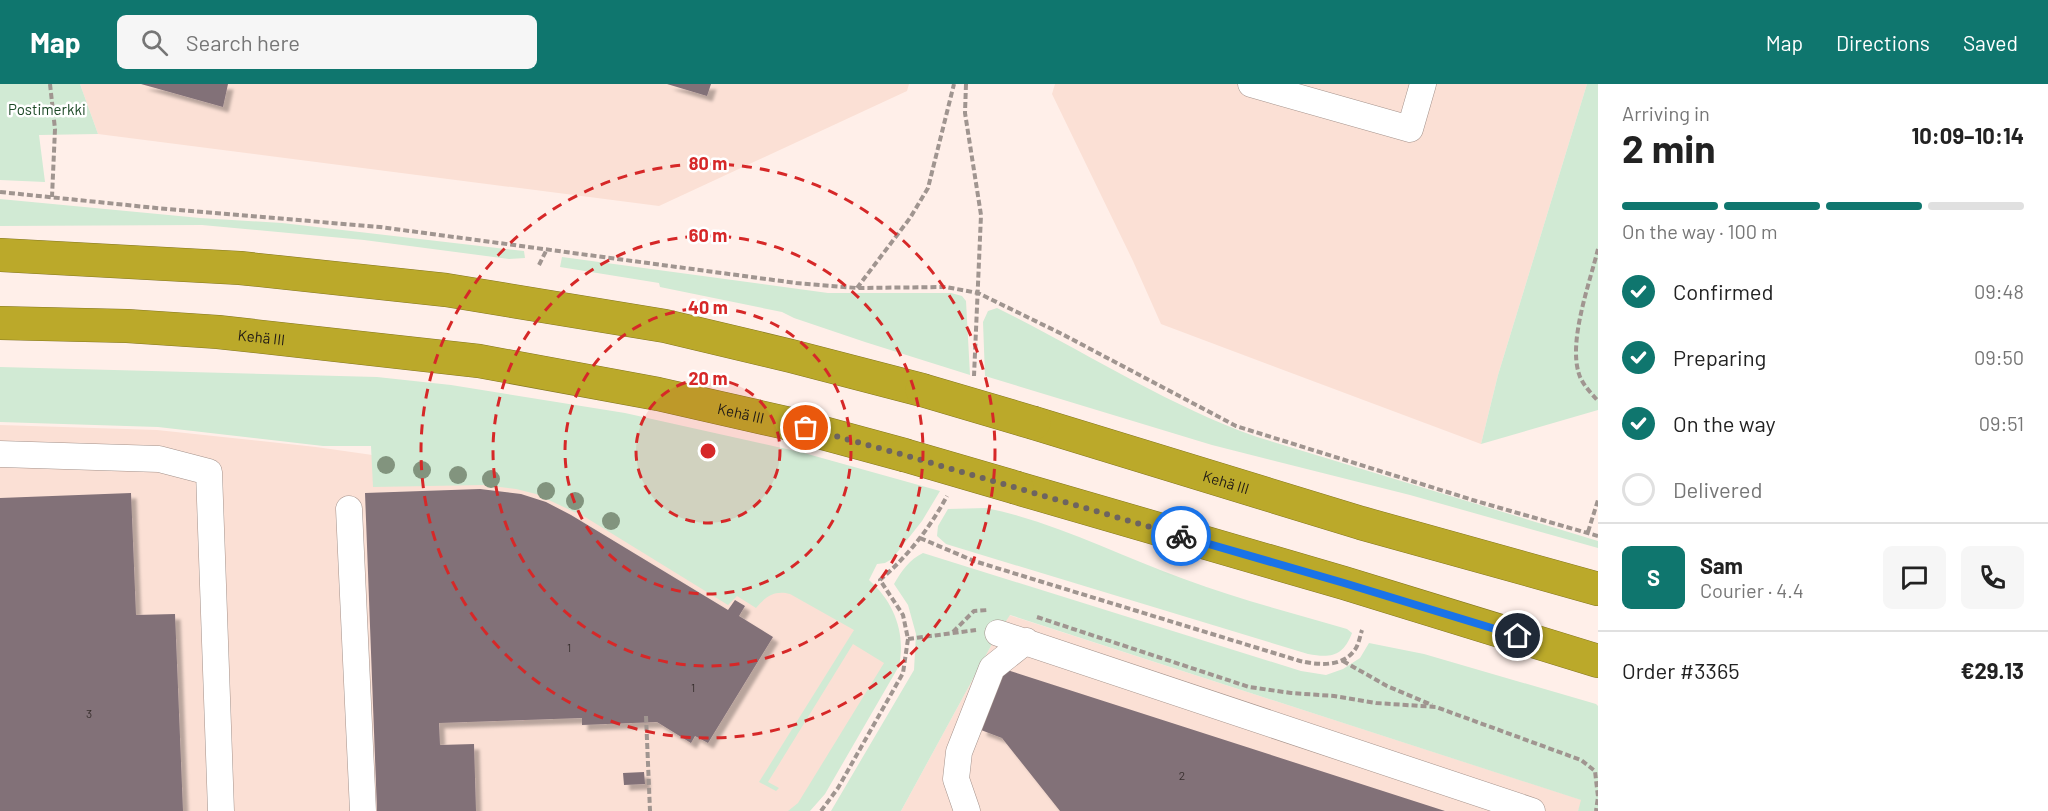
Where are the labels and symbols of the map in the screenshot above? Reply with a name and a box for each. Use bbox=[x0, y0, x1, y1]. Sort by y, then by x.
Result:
park label: Postimerkki bbox=[8, 100, 86, 118]
text: 80 m bbox=[689, 152, 727, 174]
text: 60 m bbox=[689, 224, 727, 246]
text: 40 m bbox=[688, 296, 728, 318]
street label: Kehä III bbox=[237, 325, 286, 348]
text: 20 m bbox=[689, 367, 727, 389]
street label: Kehä III bbox=[716, 399, 766, 427]
pin bbox=[780, 402, 831, 453]
centre of rings bbox=[698, 441, 718, 461]
street label: Kehä III bbox=[1201, 466, 1252, 497]
courier bbox=[1151, 506, 1211, 566]
pin bbox=[1492, 610, 1543, 661]
house number: 1 bbox=[567, 640, 571, 654]
house number: 1 bbox=[691, 680, 695, 694]
house number: 3 bbox=[86, 706, 92, 720]
house number: 2 bbox=[1179, 768, 1185, 782]

